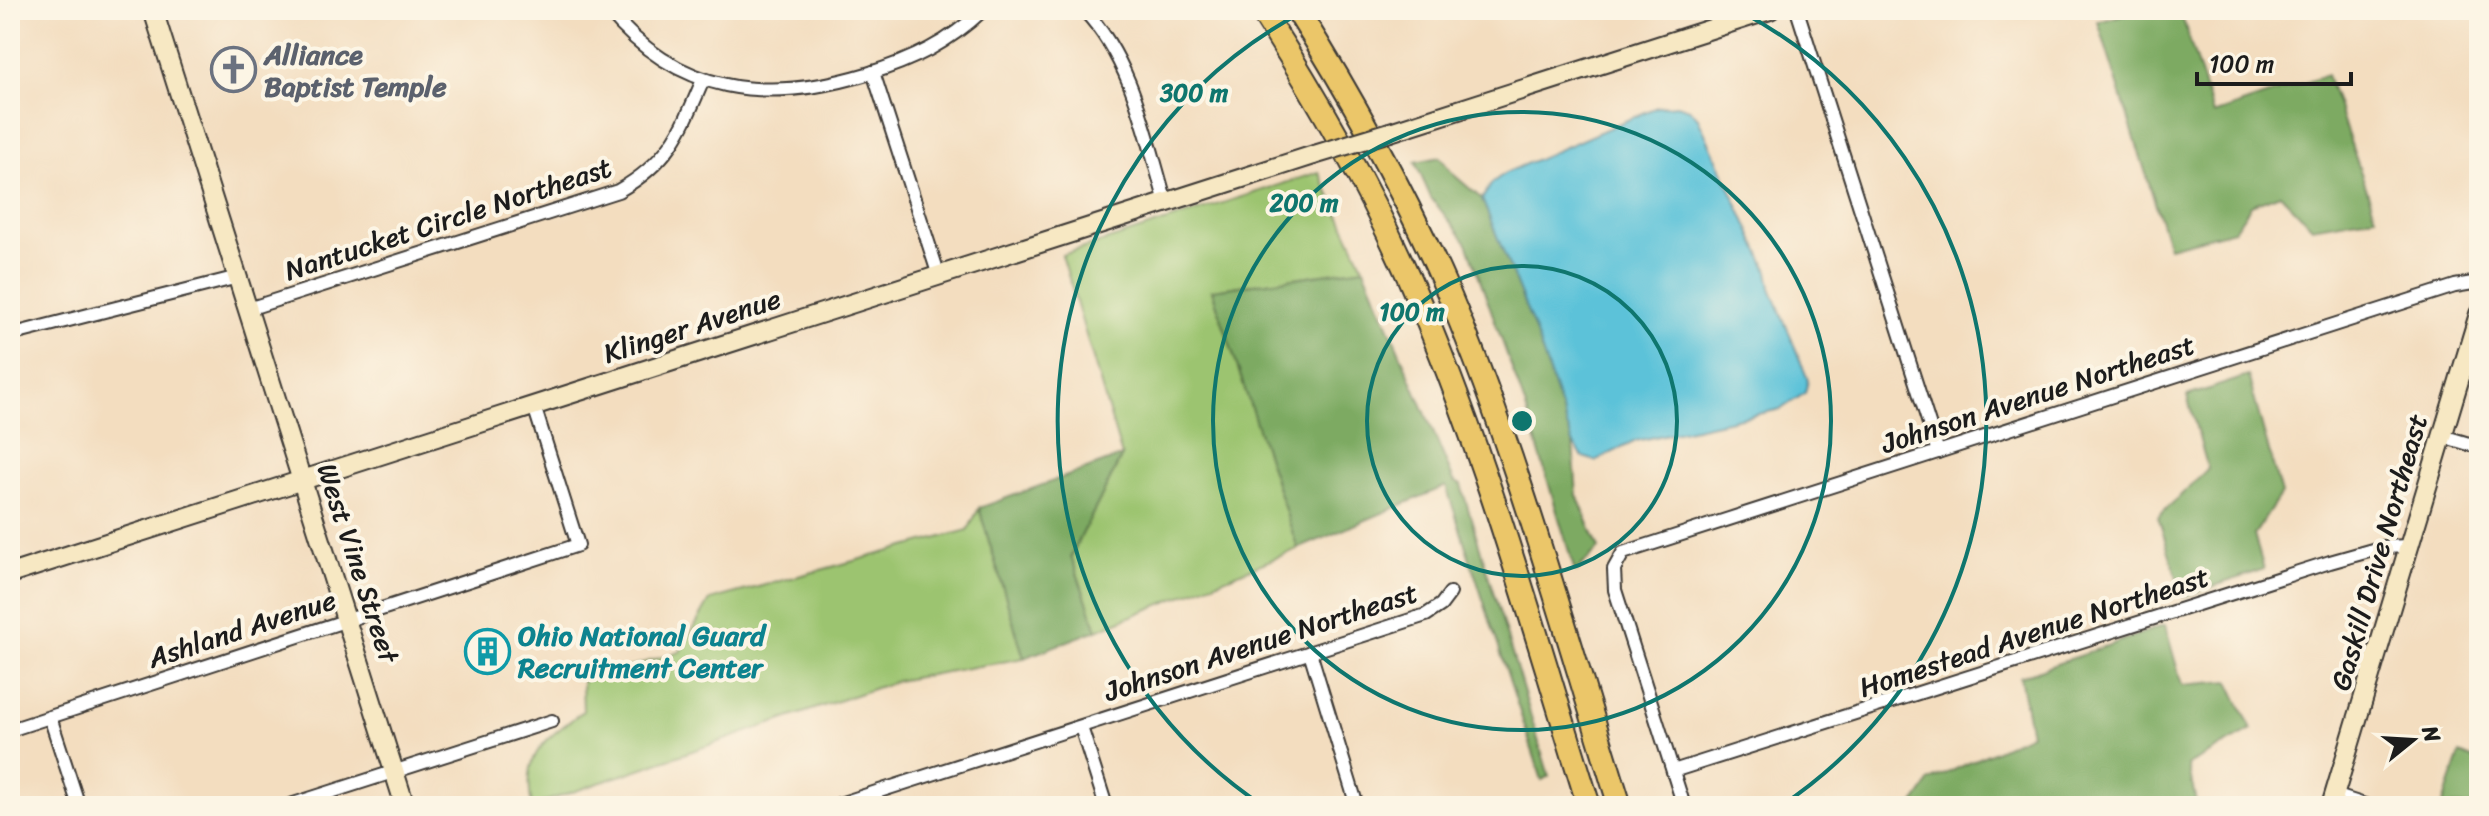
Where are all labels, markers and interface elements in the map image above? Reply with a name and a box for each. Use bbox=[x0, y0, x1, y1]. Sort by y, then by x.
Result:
place label: Alliance Baptist Temple bbox=[263, 30, 447, 111]
scale bar bbox=[2197, 36, 2351, 86]
text: 100 m bbox=[2209, 43, 2274, 85]
church icon: Alliance Baptist Temple bbox=[209, 46, 257, 94]
text: 300 m bbox=[1159, 72, 1229, 114]
street label: Nantucket Circle Northeast bbox=[278, 143, 618, 295]
text: 200 m bbox=[1269, 182, 1339, 224]
street label: Klinger Avenue bbox=[597, 274, 787, 378]
text: 100 m bbox=[1379, 291, 1445, 333]
street label: Johnson Avenue Northeast bbox=[1874, 320, 2201, 468]
centre of rings bbox=[1508, 407, 1536, 435]
street label: Gaskill Drive Northeast bbox=[2316, 408, 2442, 696]
street label: West Vine Street bbox=[303, 457, 414, 671]
street label: Homestead Avenue Northeast bbox=[1852, 552, 2216, 712]
street label: Johnson Avenue Northeast bbox=[1097, 568, 1424, 716]
street label: Ashland Avenue bbox=[141, 576, 342, 683]
place label: Ohio National Guard Recruitment Center bbox=[517, 611, 767, 692]
building icon: Ohio National Guard Recruitment Center bbox=[463, 627, 511, 675]
north arrow bbox=[2373, 700, 2453, 780]
text: N bbox=[2410, 720, 2453, 748]

